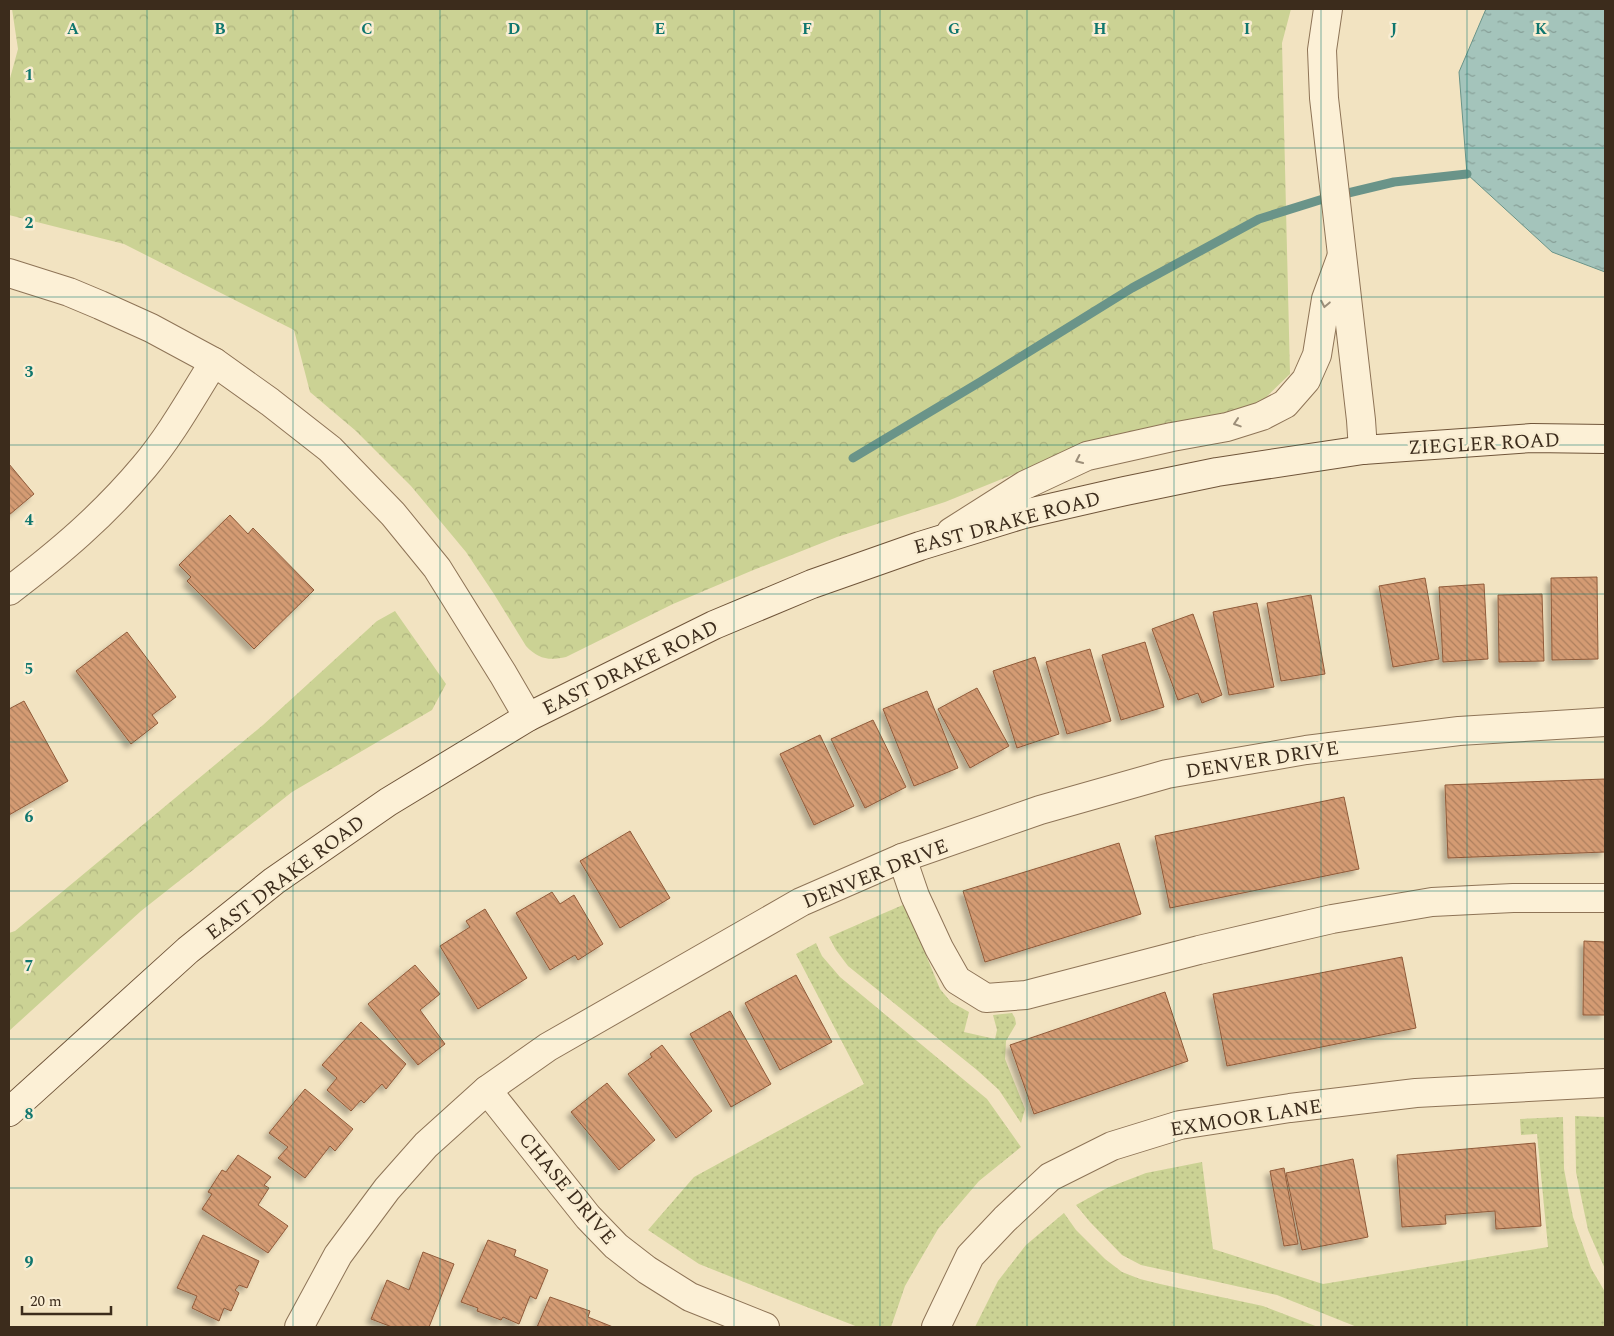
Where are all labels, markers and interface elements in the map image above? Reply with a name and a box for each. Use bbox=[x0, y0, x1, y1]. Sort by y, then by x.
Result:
text: A bbox=[67, 17, 80, 41]
text: B bbox=[214, 17, 226, 41]
text: C bbox=[361, 17, 373, 41]
text: D bbox=[508, 17, 521, 41]
text: E bbox=[655, 17, 665, 41]
text: F bbox=[802, 17, 812, 41]
text: G bbox=[948, 17, 960, 41]
text: H bbox=[1093, 17, 1107, 41]
text: I bbox=[1244, 17, 1250, 41]
text: J bbox=[1391, 17, 1398, 41]
text: K bbox=[1535, 17, 1548, 41]
text: 1 bbox=[25, 63, 33, 87]
text: 2 bbox=[25, 211, 34, 235]
one-way arrow bbox=[1320, 300, 1331, 309]
text: 3 bbox=[25, 360, 34, 384]
one-way arrow bbox=[1233, 418, 1242, 428]
street label: ZIEGLER ROAD bbox=[1407, 425, 1561, 463]
one-way arrow bbox=[1075, 453, 1084, 464]
street label: EAST DRAKE ROAD bbox=[910, 484, 1104, 562]
text: 4 bbox=[25, 508, 34, 532]
street label: EAST DRAKE ROAD bbox=[537, 612, 724, 724]
text: 5 bbox=[25, 657, 33, 681]
street label: DENVER DRIVE bbox=[1183, 733, 1341, 787]
text: 6 bbox=[25, 805, 34, 829]
street label: EAST DRAKE ROAD bbox=[200, 808, 372, 948]
street label: DENVER DRIVE bbox=[798, 831, 953, 917]
text: 7 bbox=[25, 954, 34, 978]
street label: EXMOOR LANE bbox=[1168, 1091, 1324, 1145]
text: 8 bbox=[25, 1102, 34, 1126]
street label: CHASE DRIVE bbox=[511, 1126, 623, 1251]
text: 9 bbox=[25, 1250, 34, 1274]
scale bar bbox=[22, 1284, 111, 1316]
text: 20 m bbox=[30, 1290, 62, 1313]

